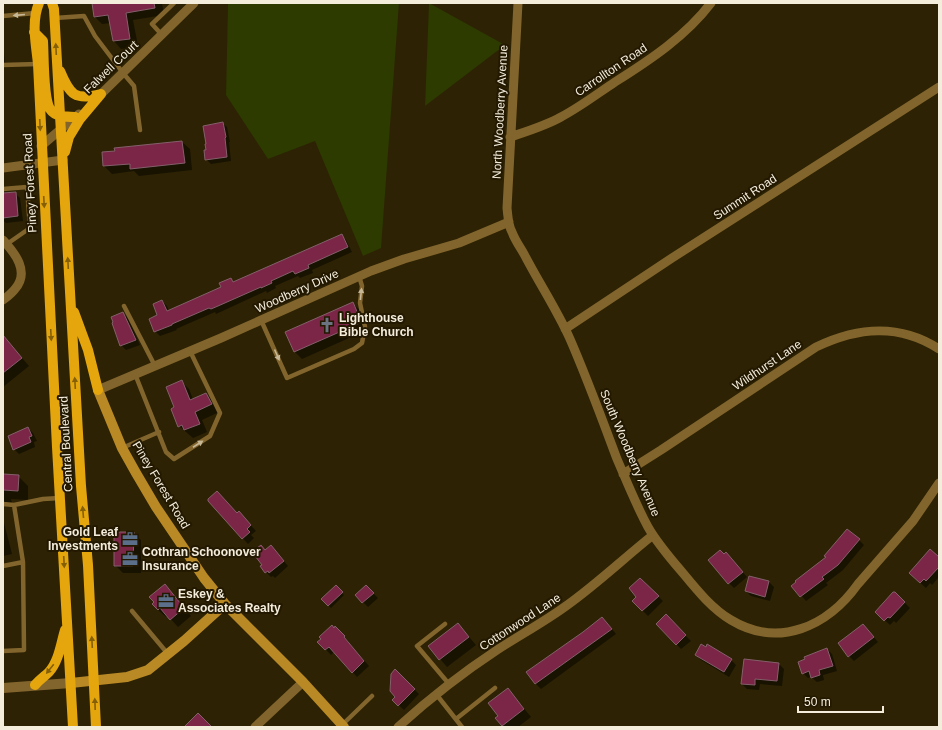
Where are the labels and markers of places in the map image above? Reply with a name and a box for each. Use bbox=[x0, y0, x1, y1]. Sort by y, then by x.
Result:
place label: Lighthouse Bible Church bbox=[339, 311, 414, 339]
church icon: Lighthouse Bible Church bbox=[318, 316, 336, 334]
place label: Gold Leaf Investments bbox=[48, 525, 119, 553]
office icon: Gold Leaf Investments bbox=[121, 530, 139, 548]
place label: Cothran Schoonover Insurance bbox=[142, 545, 261, 573]
office icon: Cothran Schoonover Insurance bbox=[121, 550, 139, 568]
place label: Eskey & Associates Realty bbox=[178, 587, 281, 615]
office icon: Eskey & Associates Realty bbox=[157, 592, 175, 610]

